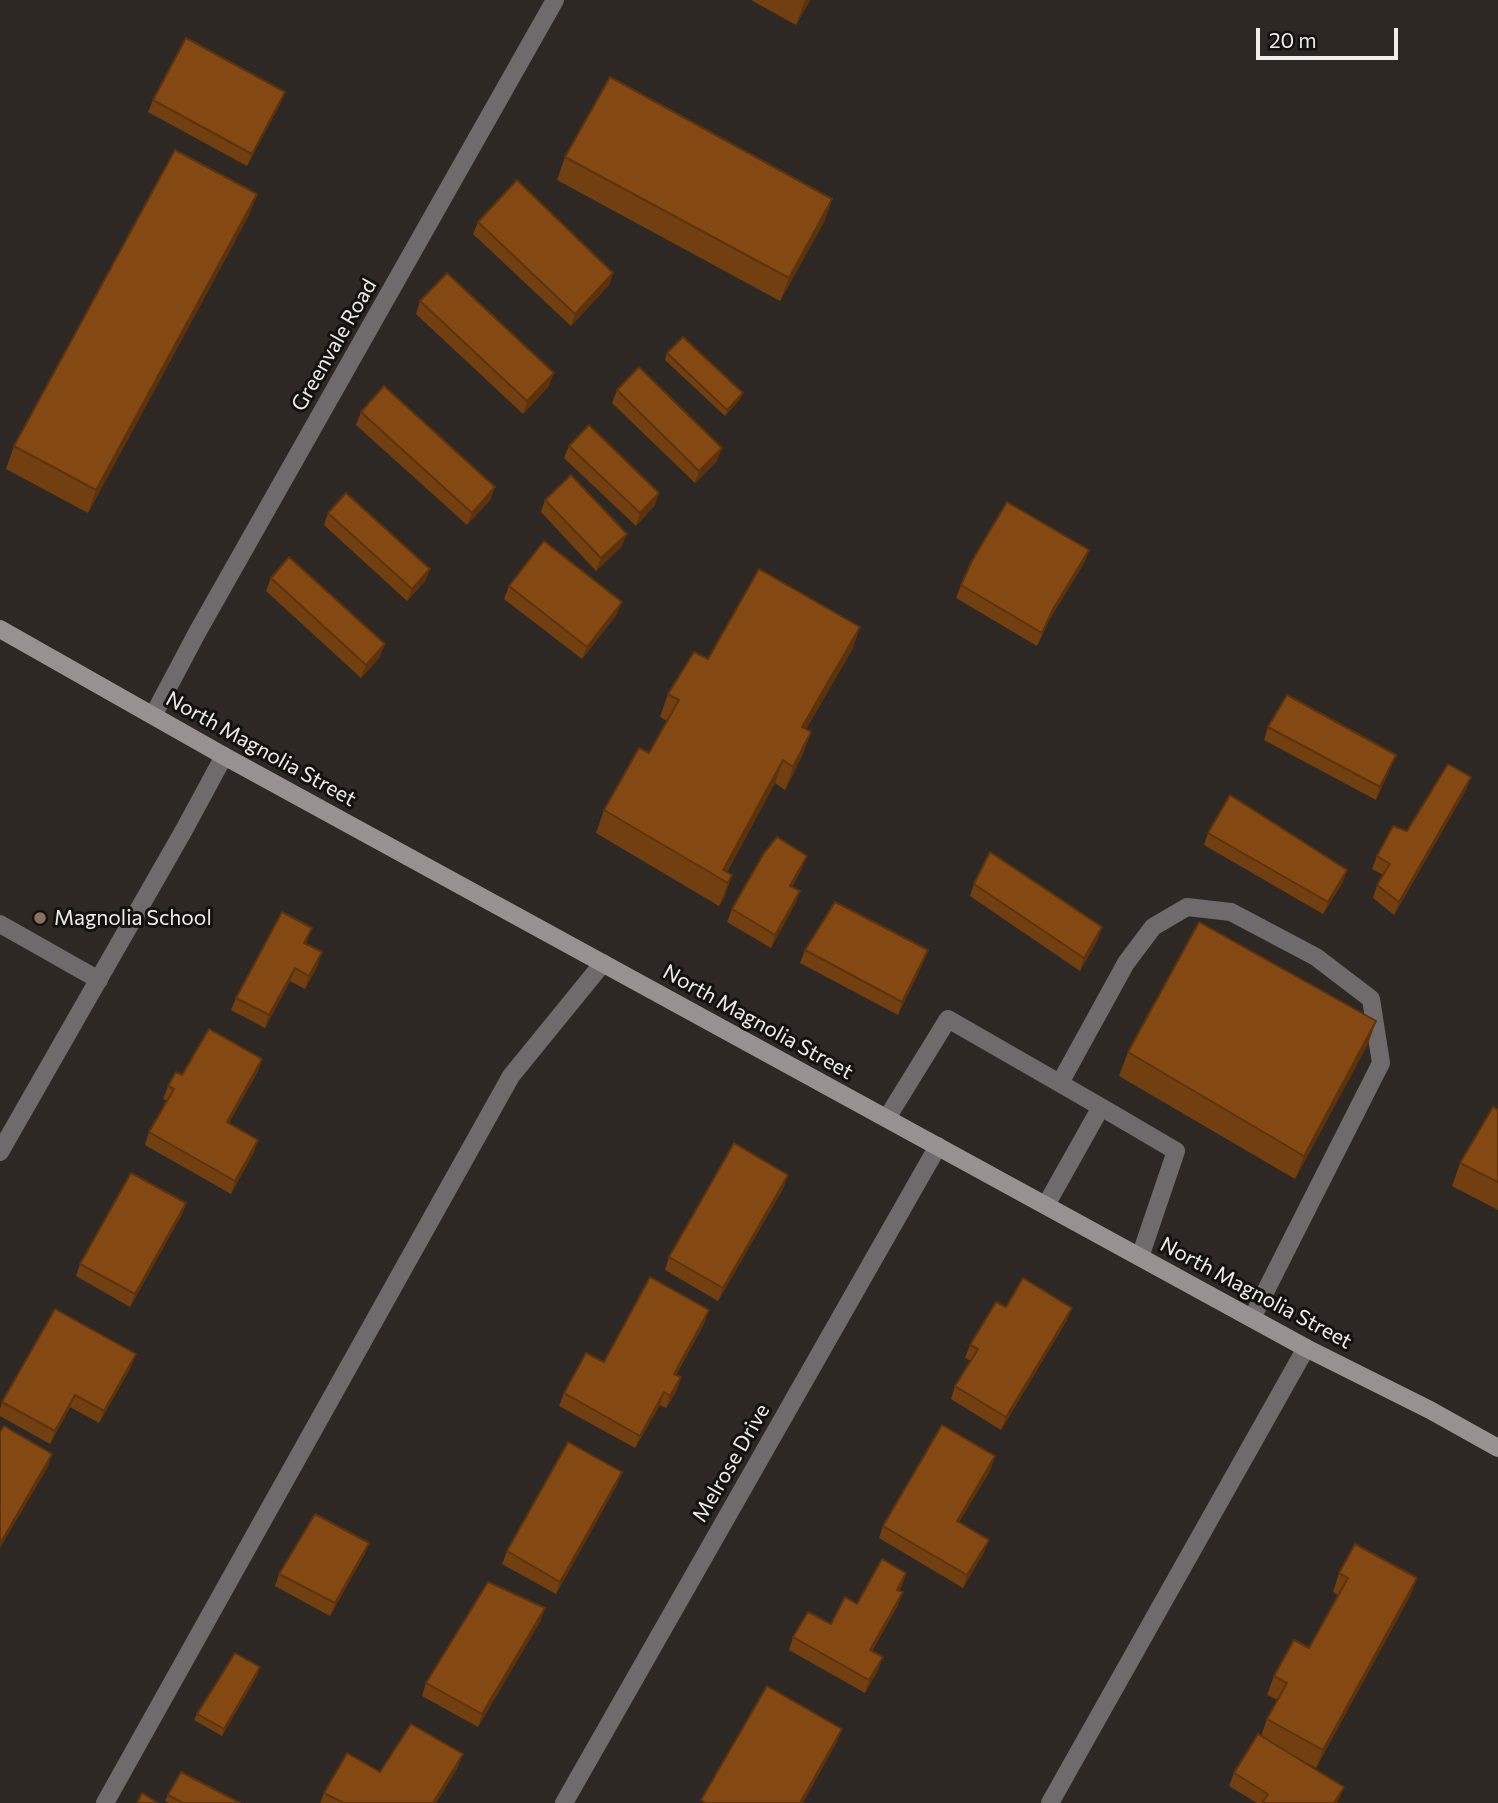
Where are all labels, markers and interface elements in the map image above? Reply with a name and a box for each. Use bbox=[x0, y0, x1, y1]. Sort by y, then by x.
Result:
scale bar bbox=[1260, 14, 1402, 58]
text: 20 m bbox=[1269, 27, 1317, 52]
street label: Greenvale Road bbox=[286, 274, 382, 416]
street label: North Magnolia Street bbox=[162, 686, 360, 812]
place label: Magnolia School bbox=[54, 905, 212, 931]
marker: Magnolia School bbox=[32, 910, 48, 926]
street label: North Magnolia Street bbox=[659, 959, 857, 1085]
street label: North Magnolia Street bbox=[1156, 1232, 1356, 1354]
street label: Melrose Drive bbox=[687, 1399, 775, 1527]

